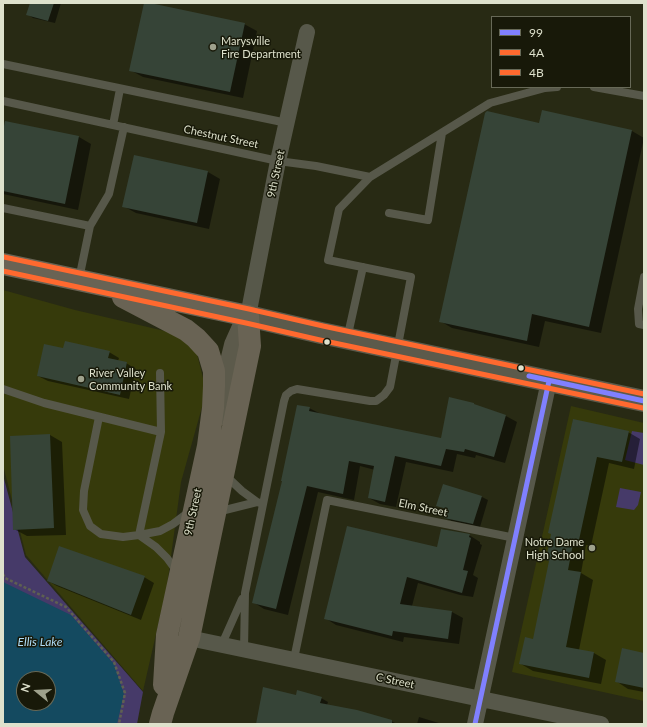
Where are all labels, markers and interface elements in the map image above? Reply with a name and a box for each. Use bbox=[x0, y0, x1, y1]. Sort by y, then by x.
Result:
legend bbox=[491, 16, 631, 88]
text: 99 bbox=[529, 25, 543, 40]
place label: Marysville Fire Department bbox=[221, 34, 301, 60]
marker: Marysville Fire Department bbox=[208, 42, 218, 52]
text: 4A bbox=[529, 45, 544, 60]
text: 4B bbox=[529, 65, 544, 80]
street label: Chestnut Street bbox=[182, 123, 260, 151]
street label: 9th Street bbox=[265, 149, 287, 199]
unlabelled marker bbox=[322, 337, 332, 347]
unlabelled marker bbox=[516, 363, 526, 373]
place label: River Valley Community Bank bbox=[89, 366, 172, 392]
marker: River Valley Community Bank bbox=[76, 374, 86, 384]
street label: 9th Street bbox=[182, 487, 204, 537]
street label: Elm Street bbox=[397, 496, 449, 520]
place label: Notre Dame High School bbox=[525, 535, 584, 561]
marker: Notre Dame High School bbox=[587, 543, 597, 553]
water label: Ellis Lake bbox=[18, 635, 62, 649]
street label: C Street bbox=[374, 670, 416, 692]
north arrow bbox=[16, 671, 56, 711]
text: N bbox=[18, 681, 33, 693]

